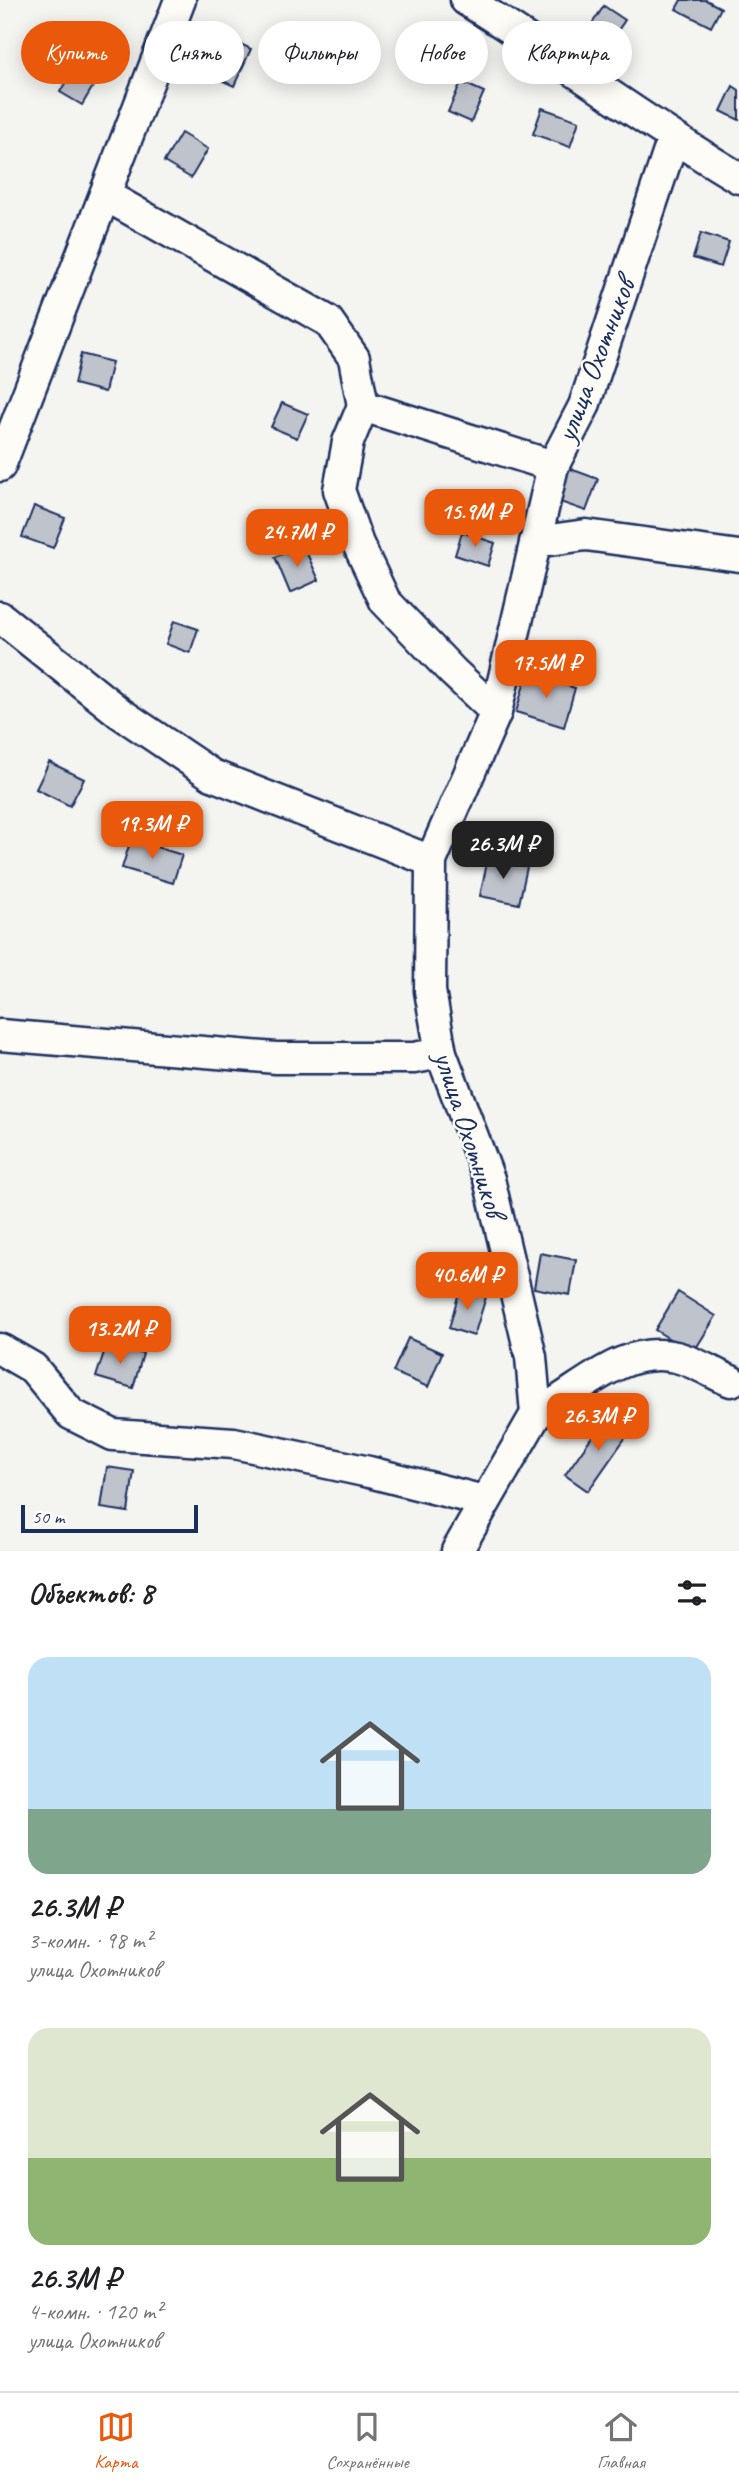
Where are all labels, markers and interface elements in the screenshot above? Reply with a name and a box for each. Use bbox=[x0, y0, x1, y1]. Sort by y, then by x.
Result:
chip: Купить bbox=[21, 21, 130, 84]
chip: Снять bbox=[144, 21, 244, 84]
chip: Фильтры bbox=[258, 21, 381, 84]
chip: Новое bbox=[395, 21, 488, 84]
chip: Квартира bbox=[502, 21, 632, 84]
street label: улица Охотников bbox=[546, 266, 646, 449]
pin: 15.9M ₽ bbox=[410, 490, 540, 549]
text: 15.9M ₽ bbox=[440, 497, 510, 526]
pin: 24.7M ₽ bbox=[232, 510, 362, 569]
text: 24.7M ₽ bbox=[262, 517, 332, 546]
pin: 17.5M ₽ bbox=[481, 640, 611, 700]
text: 17.5M ₽ bbox=[511, 648, 581, 677]
pin: 19.3M ₽ bbox=[87, 802, 217, 861]
text: 19.3M ₽ bbox=[117, 809, 187, 838]
pin: 26.3M ₽ bbox=[438, 822, 568, 881]
text: 26.3M ₽ bbox=[468, 829, 538, 858]
street label: улица Охотников bbox=[425, 1044, 517, 1228]
pin: 40.6M ₽ bbox=[402, 1252, 532, 1312]
text: 40.6M ₽ bbox=[432, 1260, 502, 1289]
pin: 13.2M ₽ bbox=[55, 1306, 185, 1366]
text: 13.2M ₽ bbox=[85, 1314, 155, 1343]
pin: 26.3M ₽ bbox=[533, 1394, 663, 1453]
text: 26.3M ₽ bbox=[563, 1401, 633, 1430]
scale bar bbox=[21, 1502, 198, 1534]
text: 50 m bbox=[32, 1505, 64, 1529]
text: Объектов: 8 bbox=[28, 1574, 153, 1612]
icon: filters bbox=[673, 1574, 711, 1612]
icon: home bbox=[307, 1703, 433, 1829]
text: 26.3M ₽ bbox=[28, 1888, 120, 1926]
text: 3-комн. · 98 m² bbox=[28, 1926, 152, 1955]
text: улица Охотников bbox=[28, 1955, 160, 1984]
icon: home bbox=[307, 2074, 433, 2200]
text: 26.3M ₽ bbox=[28, 2259, 120, 2297]
text: 4-комн. · 120 m² bbox=[28, 2297, 162, 2326]
text: улица Охотников bbox=[28, 2326, 160, 2355]
tab: Карта bbox=[94, 2408, 138, 2474]
tab: Сохранённые bbox=[326, 2408, 409, 2474]
tab: Главная bbox=[597, 2408, 645, 2474]

